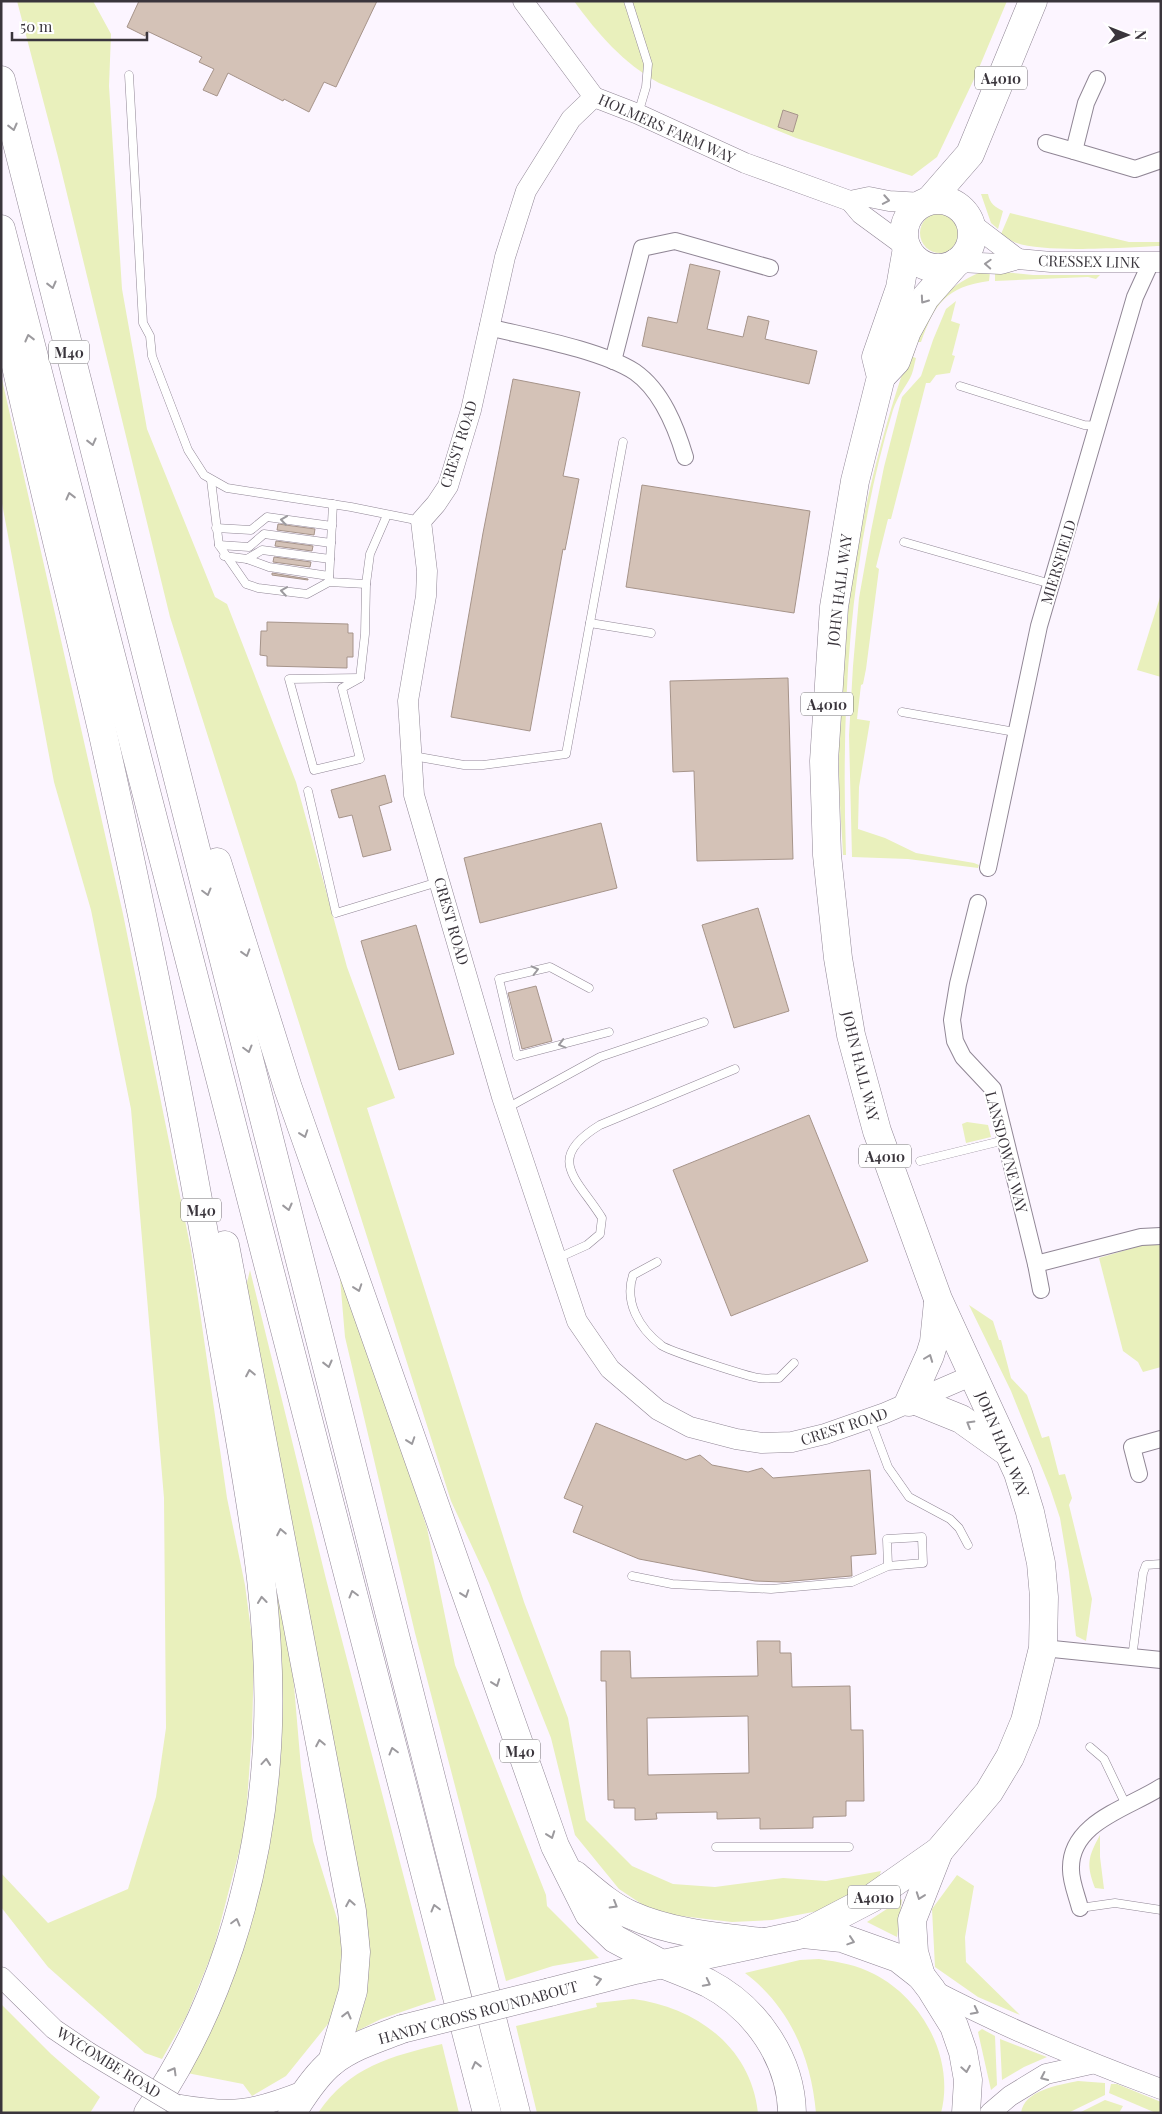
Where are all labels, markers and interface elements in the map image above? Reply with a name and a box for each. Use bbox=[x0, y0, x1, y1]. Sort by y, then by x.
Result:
scale bar bbox=[12, 10, 148, 42]
north arrow bbox=[1102, 10, 1152, 60]
text: 50 m bbox=[20, 16, 53, 36]
text: N bbox=[1131, 30, 1150, 40]
road number: A4010 bbox=[975, 66, 1027, 90]
street label: HOLMERS FARM WAY bbox=[595, 89, 739, 167]
one-way arrow bbox=[7, 123, 18, 131]
one-way arrow bbox=[882, 194, 891, 204]
street label: CRESSEX LINK bbox=[1038, 250, 1140, 272]
one-way arrow bbox=[984, 258, 992, 269]
one-way arrow bbox=[47, 280, 57, 288]
one-way arrow bbox=[921, 294, 930, 304]
one-way arrow bbox=[25, 335, 35, 343]
road number: M40 bbox=[49, 341, 89, 364]
street label: CREST ROAD bbox=[434, 398, 482, 490]
one-way arrow bbox=[86, 438, 97, 447]
one-way arrow bbox=[65, 491, 76, 500]
one-way arrow bbox=[279, 515, 287, 526]
street label: MIERSFIELD bbox=[1036, 517, 1080, 607]
street label: JOHN HALL WAY bbox=[822, 533, 856, 648]
one-way arrow bbox=[279, 586, 287, 597]
road number: A4010 bbox=[801, 692, 853, 716]
street label: CREST ROAD bbox=[430, 875, 474, 967]
one-way arrow bbox=[202, 887, 212, 895]
one-way arrow bbox=[241, 949, 251, 957]
one-way arrow bbox=[530, 965, 539, 976]
street label: JOHN HALL WAY bbox=[837, 1008, 884, 1123]
one-way arrow bbox=[558, 1039, 566, 1049]
one-way arrow bbox=[242, 1045, 253, 1054]
street label: LANSDOWNE WAY bbox=[981, 1089, 1033, 1215]
one-way arrow bbox=[299, 1129, 309, 1138]
road number: A4010 bbox=[859, 1144, 911, 1168]
road number: M40 bbox=[181, 1198, 221, 1222]
one-way arrow bbox=[282, 1202, 293, 1211]
one-way arrow bbox=[352, 1283, 362, 1291]
one-way arrow bbox=[923, 1354, 933, 1363]
one-way arrow bbox=[322, 1360, 333, 1369]
one-way arrow bbox=[245, 1368, 256, 1377]
street label: JOHN HALL WAY bbox=[971, 1387, 1034, 1500]
street label: CREST ROAD bbox=[798, 1402, 890, 1450]
one-way arrow bbox=[967, 1420, 976, 1430]
one-way arrow bbox=[406, 1436, 416, 1445]
one-way arrow bbox=[276, 1528, 286, 1537]
one-way arrow bbox=[348, 1590, 358, 1598]
one-way arrow bbox=[459, 1590, 469, 1598]
one-way arrow bbox=[257, 1596, 268, 1604]
one-way arrow bbox=[490, 1678, 500, 1686]
one-way arrow bbox=[316, 1739, 326, 1748]
road number: M40 bbox=[500, 1740, 540, 1762]
one-way arrow bbox=[389, 1748, 399, 1756]
one-way arrow bbox=[260, 1758, 271, 1766]
one-way arrow bbox=[545, 1831, 555, 1839]
road number: A4010 bbox=[848, 1885, 900, 1908]
one-way arrow bbox=[916, 1891, 926, 1900]
one-way arrow bbox=[346, 1899, 356, 1908]
one-way arrow bbox=[609, 1899, 618, 1909]
one-way arrow bbox=[430, 1904, 441, 1913]
one-way arrow bbox=[230, 1918, 240, 1926]
one-way arrow bbox=[846, 1935, 855, 1945]
one-way arrow bbox=[593, 1975, 602, 1986]
street label: HANDY CROSS ROUNDABOUT bbox=[376, 1976, 580, 2048]
one-way arrow bbox=[701, 1977, 710, 1987]
one-way arrow bbox=[969, 2005, 978, 2015]
one-way arrow bbox=[341, 2011, 352, 2020]
street label: WYCOMBE ROAD bbox=[52, 2021, 165, 2102]
one-way arrow bbox=[471, 2061, 482, 2070]
one-way arrow bbox=[960, 2064, 970, 2073]
one-way arrow bbox=[166, 2067, 176, 2076]
one-way arrow bbox=[1040, 2070, 1049, 2081]

